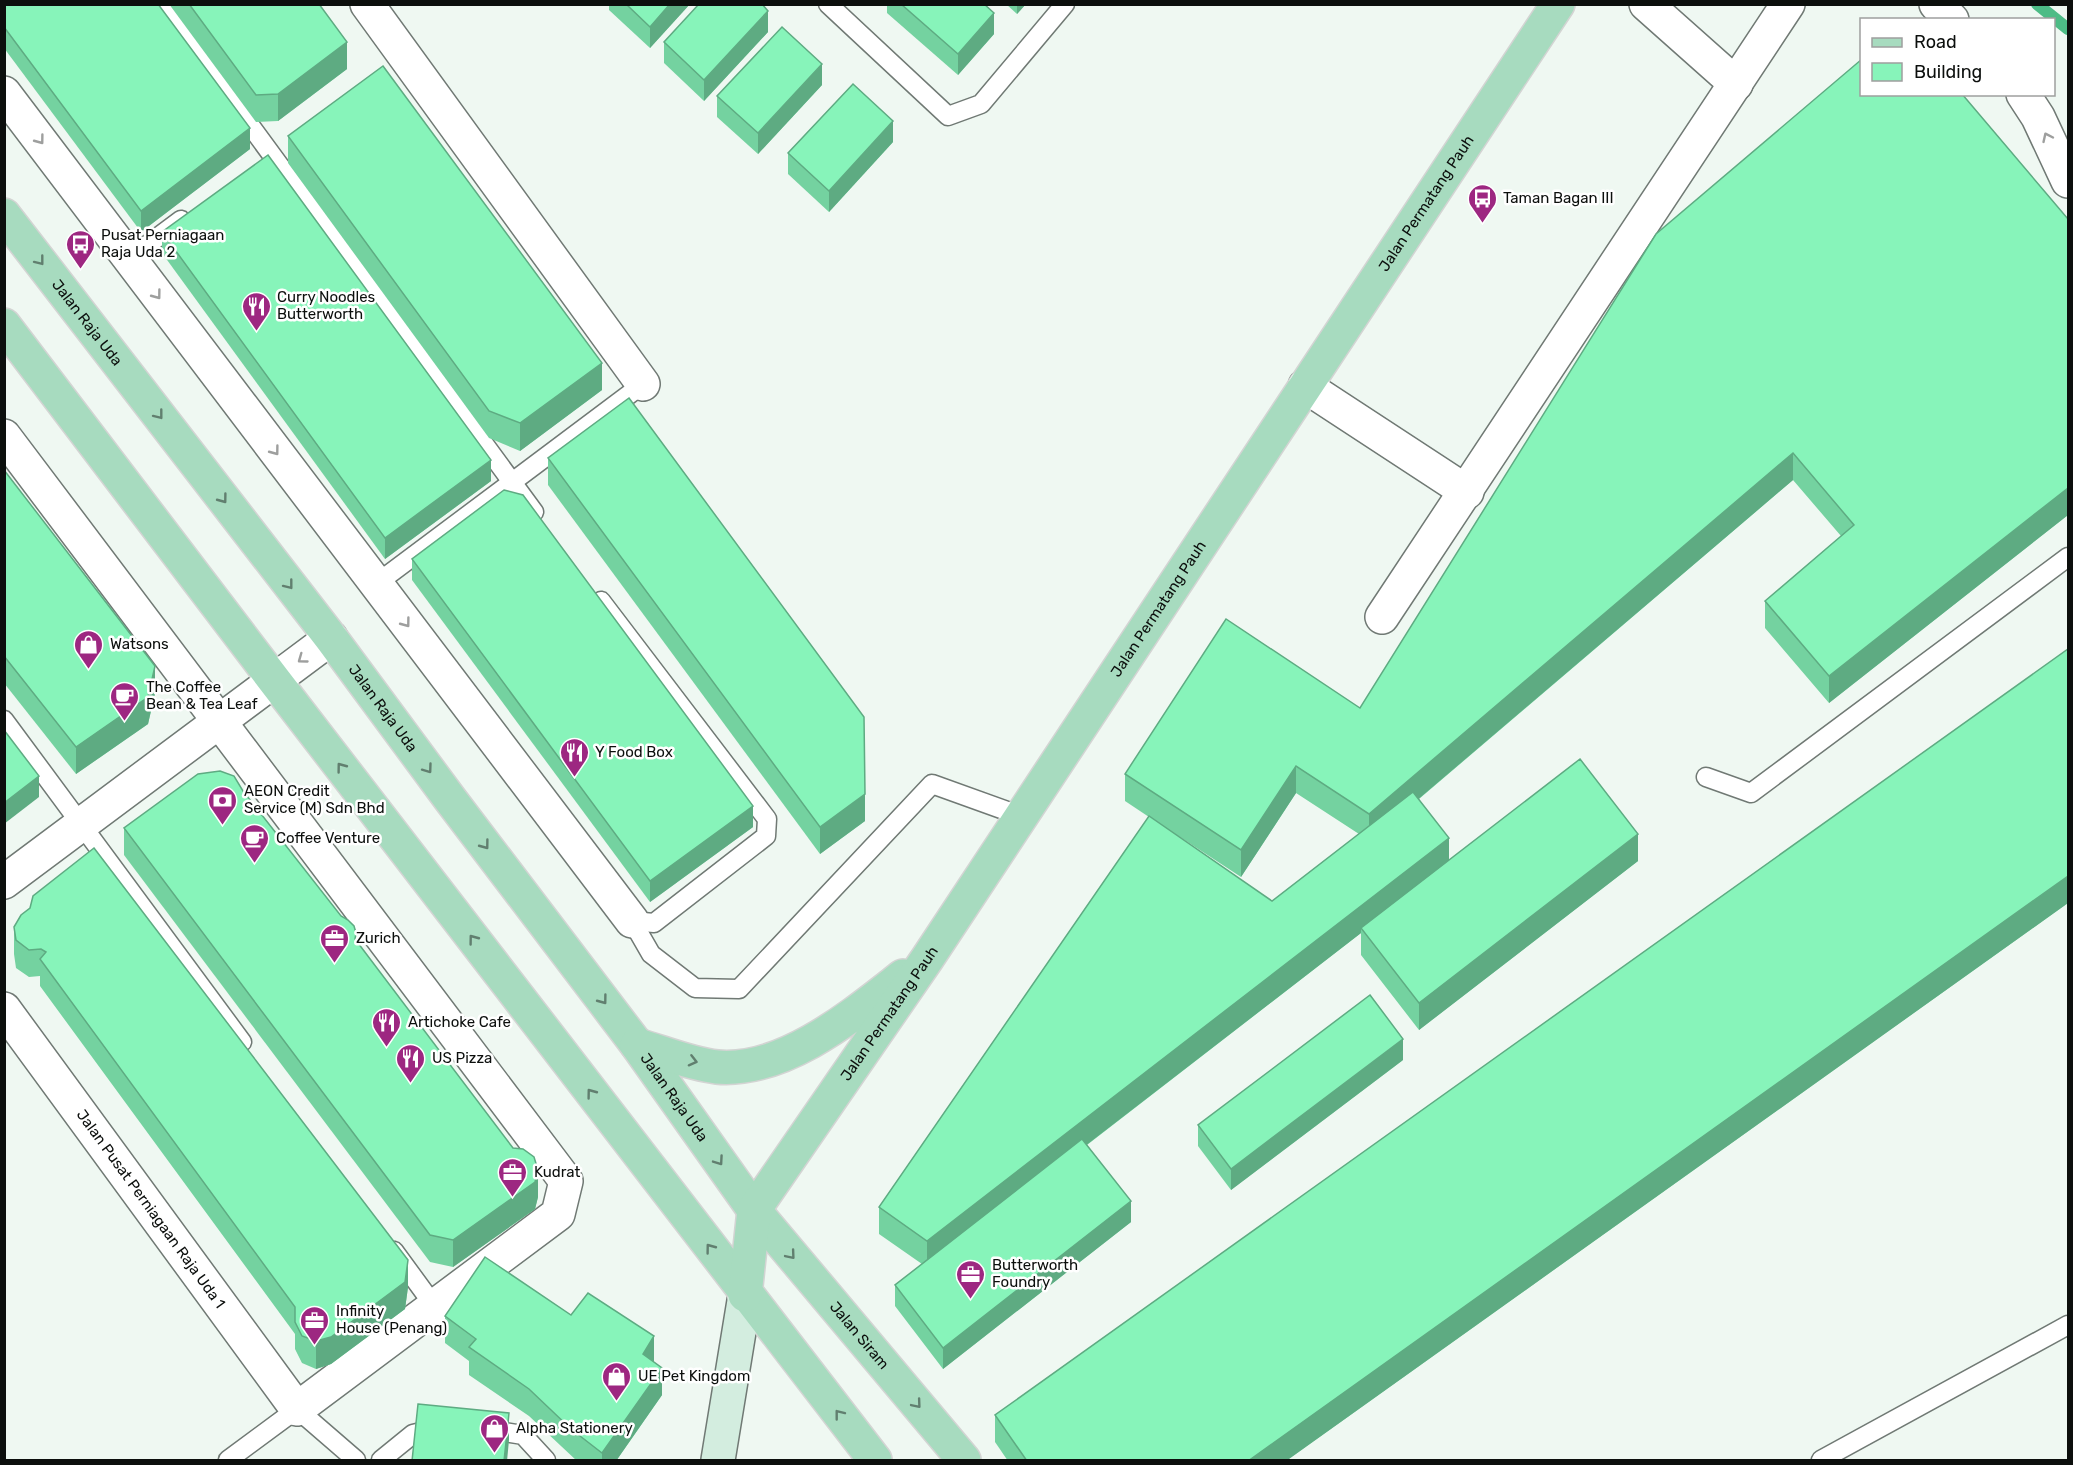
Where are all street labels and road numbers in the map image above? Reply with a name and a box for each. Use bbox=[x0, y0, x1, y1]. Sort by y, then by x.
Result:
street label: Jalan Permatang Pauh bbox=[1375, 132, 1478, 275]
street label: Jalan Raja Uda bbox=[48, 276, 126, 369]
street label: Jalan Permatang Pauh bbox=[1107, 537, 1210, 680]
street label: Jalan Raja Uda bbox=[345, 661, 421, 756]
street label: Jalan Permatang Pauh bbox=[837, 943, 942, 1084]
street label: Jalan Raja Uda bbox=[637, 1050, 712, 1145]
street label: Jalan Pusat Perniagaan Raja Uda 1 bbox=[73, 1106, 229, 1312]
street label: Jalan Siram bbox=[826, 1298, 893, 1373]

